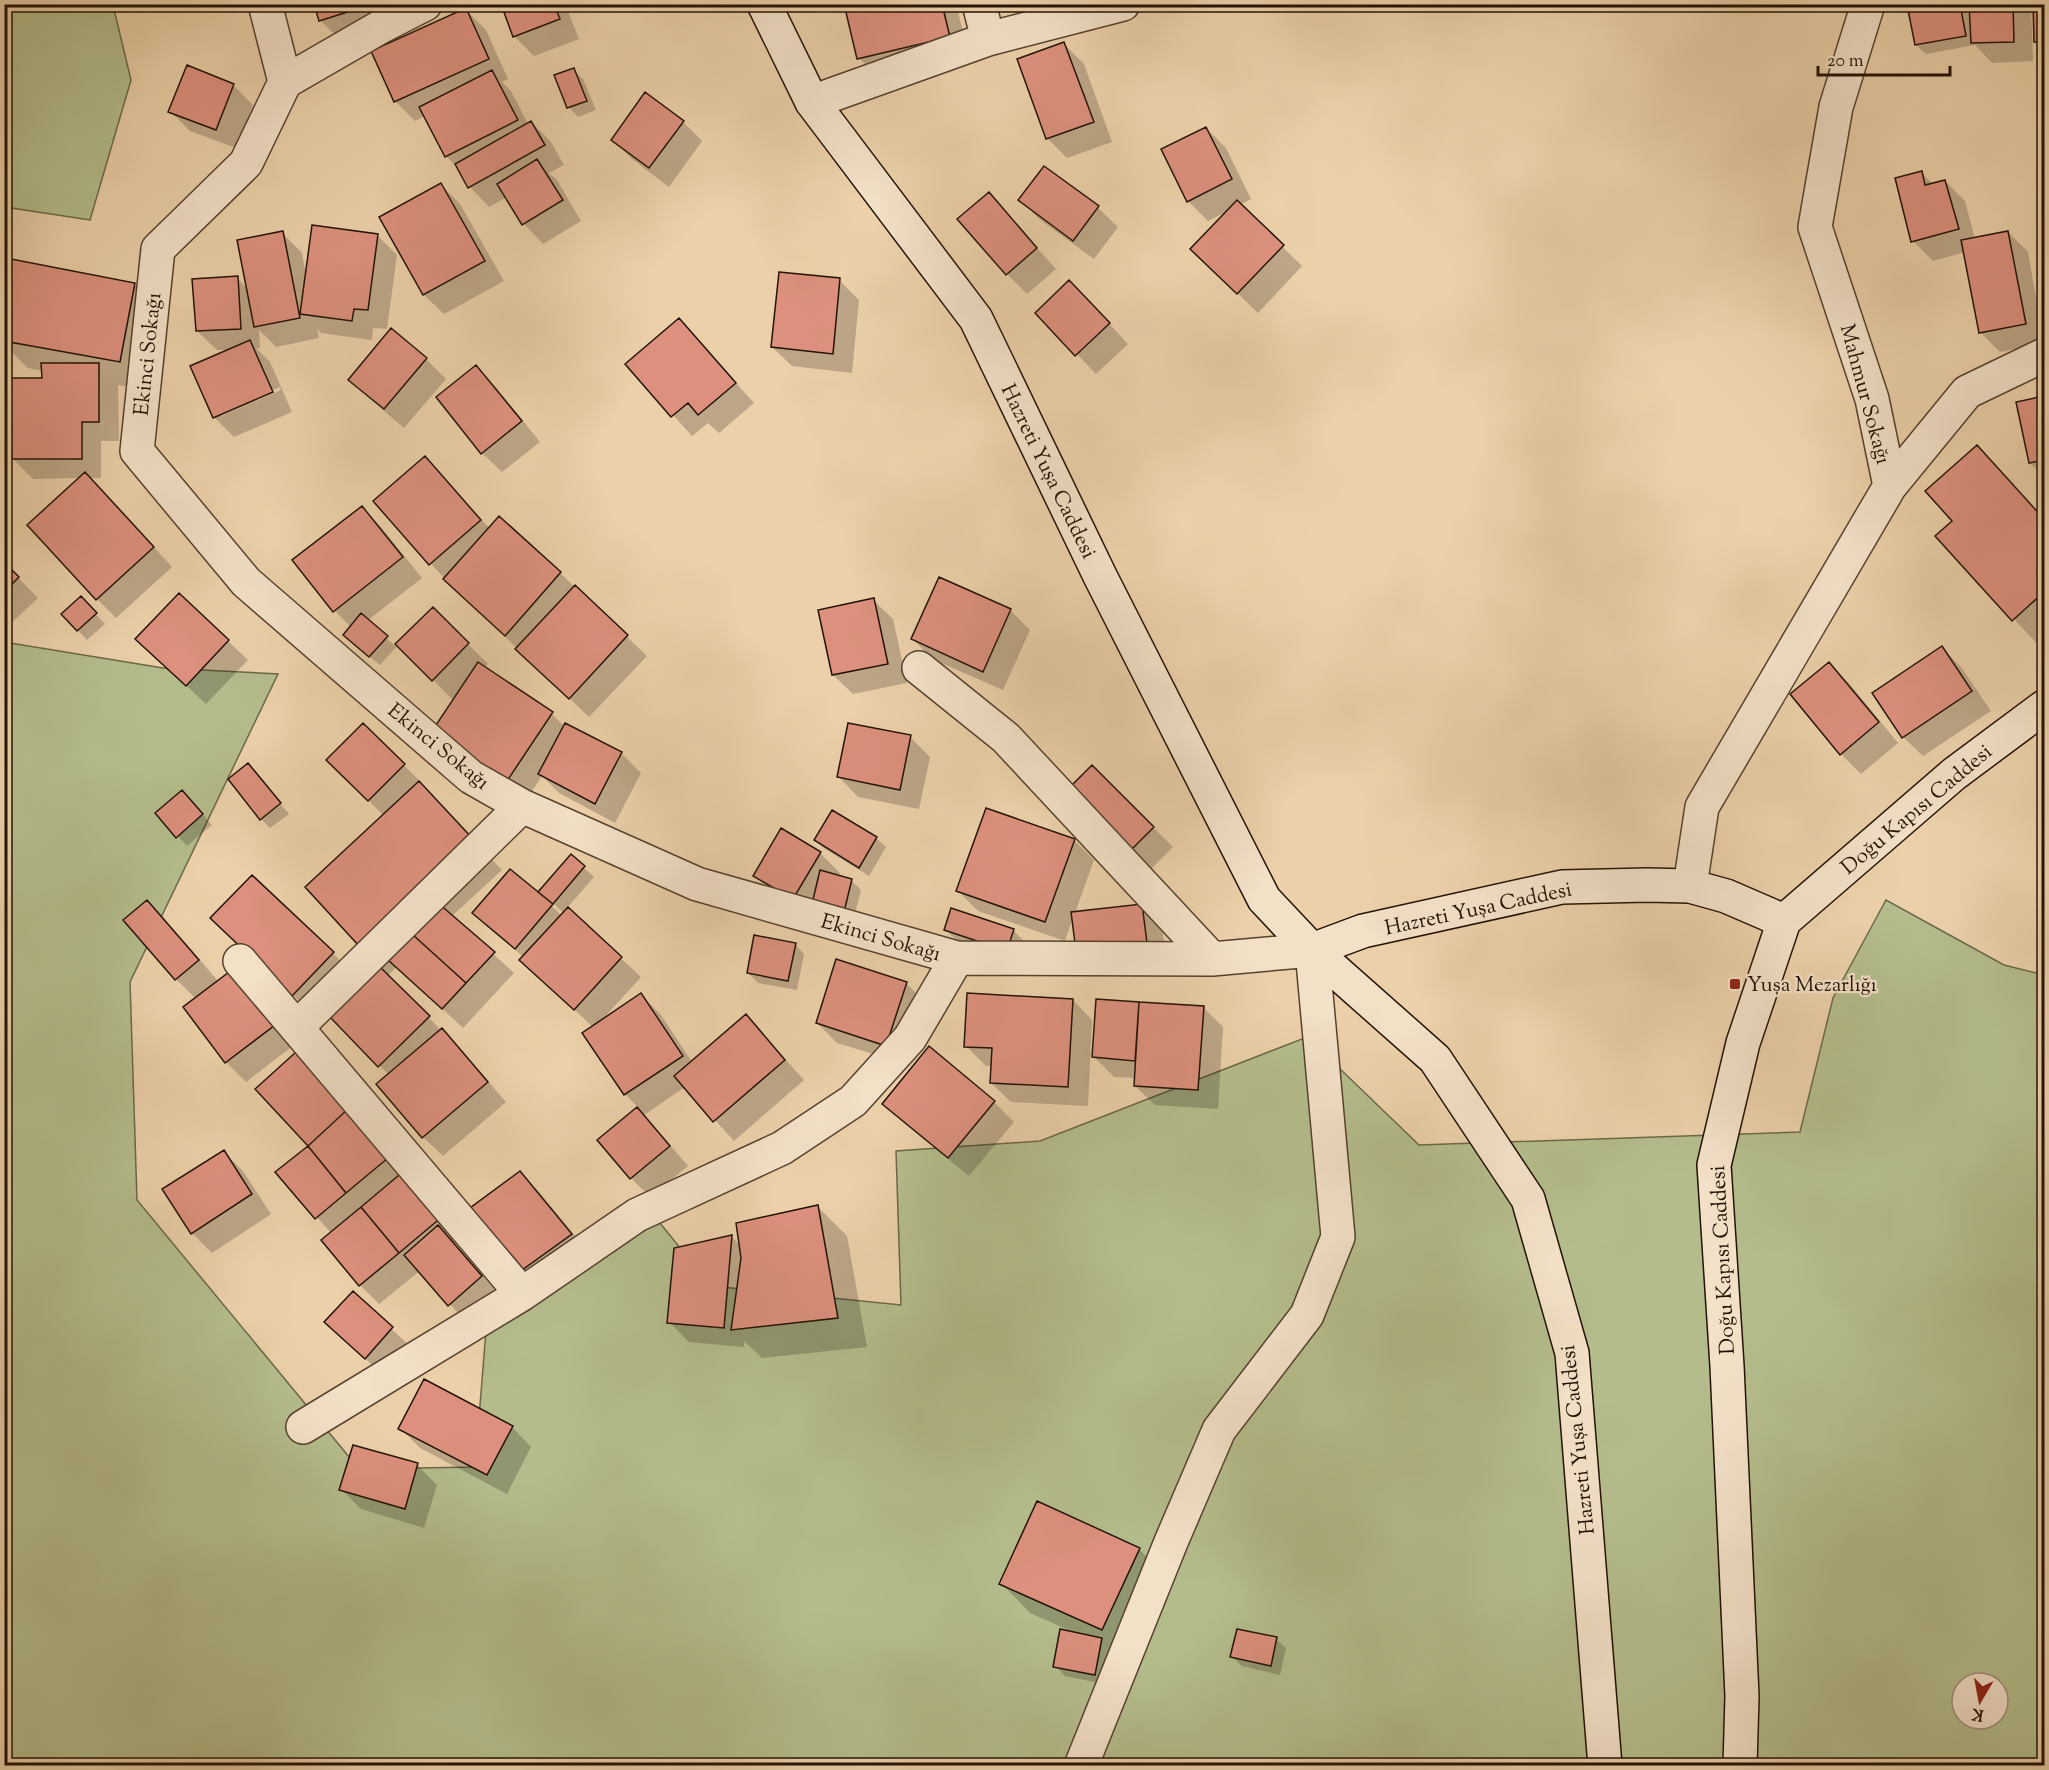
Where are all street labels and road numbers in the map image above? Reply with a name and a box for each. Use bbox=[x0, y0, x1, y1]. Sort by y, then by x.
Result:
street label: Ekinci Sokağı bbox=[128, 291, 170, 417]
street label: Mahmur Sokağı bbox=[1831, 321, 1897, 468]
street label: Hazreti Yuşa Caddesi bbox=[992, 380, 1103, 564]
street label: Ekinci Sokağı bbox=[380, 697, 495, 798]
street label: Doğu Kapısı Caddesi bbox=[1835, 738, 1999, 883]
street label: Hazreti Yuşa Caddesi bbox=[1382, 875, 1575, 944]
street label: Ekinci Sokağı bbox=[817, 907, 944, 970]
street label: Doğu Kapısı Caddesi bbox=[1704, 1165, 1744, 1355]
street label: Hazreti Yuşa Caddesi bbox=[1554, 1343, 1604, 1536]

